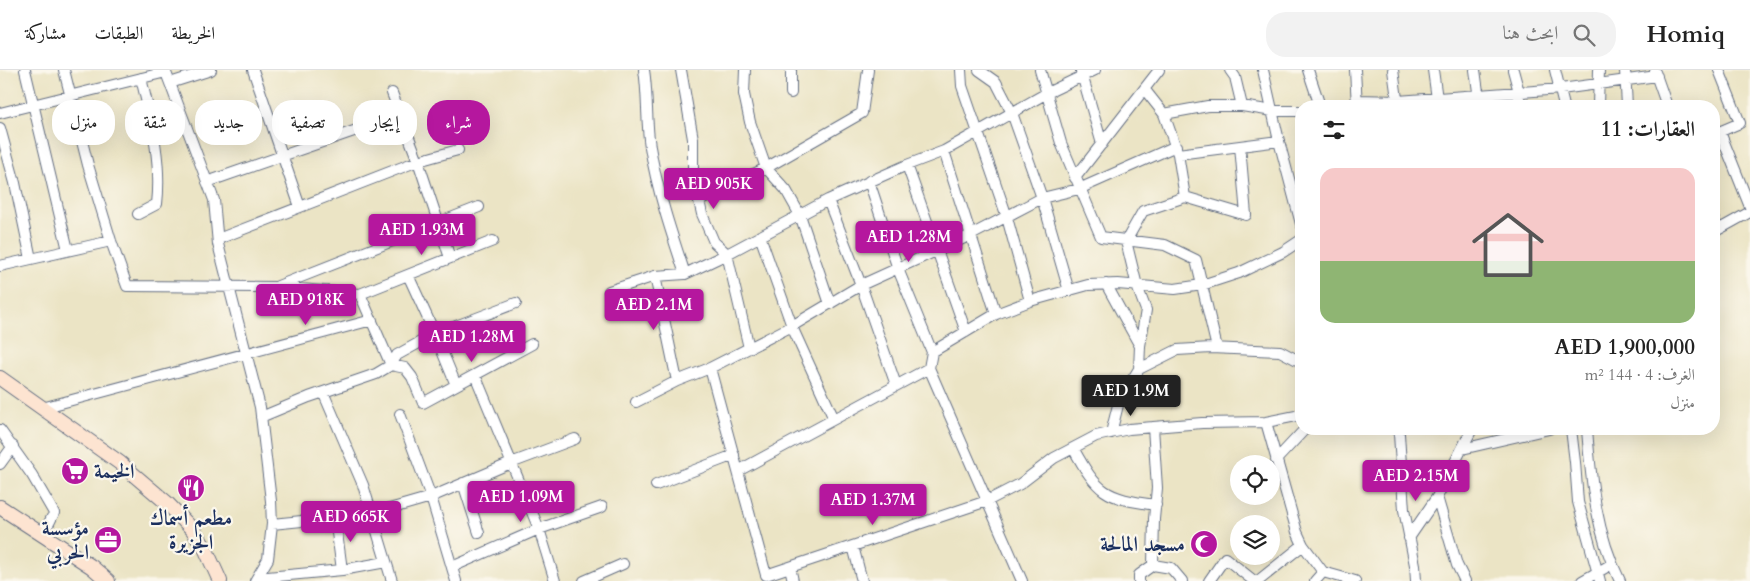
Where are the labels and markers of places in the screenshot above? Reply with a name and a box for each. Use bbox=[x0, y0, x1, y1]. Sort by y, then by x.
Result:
pin: AED 905K bbox=[662, 168, 766, 210]
pin: AED 1.93M bbox=[365, 214, 479, 256]
pin: AED 1.28M bbox=[852, 220, 966, 263]
pin: AED 918K bbox=[254, 284, 358, 326]
pin: AED 2.1M bbox=[602, 288, 706, 331]
pin: AED 1.28M bbox=[415, 320, 529, 363]
pin: AED 1.9M bbox=[1079, 374, 1183, 417]
supermarket icon: الخيمة bbox=[60, 456, 90, 486]
place label: الخيمة bbox=[94, 457, 135, 486]
pin: AED 2.15M bbox=[1359, 460, 1473, 502]
restaurant icon: مطعم أسماك الجزيرة bbox=[176, 473, 206, 503]
pin: AED 1.09M bbox=[464, 480, 578, 523]
pin: AED 1.37M bbox=[816, 484, 930, 526]
pin: AED 665K bbox=[299, 500, 403, 543]
place label: مطعم أسماك الجزيرة bbox=[150, 504, 232, 557]
place label: مؤسسة الحربي bbox=[42, 514, 89, 570]
office icon: مؤسسة الحربي bbox=[93, 525, 123, 555]
mosque icon: مسجد المالحة bbox=[1189, 529, 1219, 559]
place label: مسجد المالحة bbox=[1100, 530, 1185, 559]

